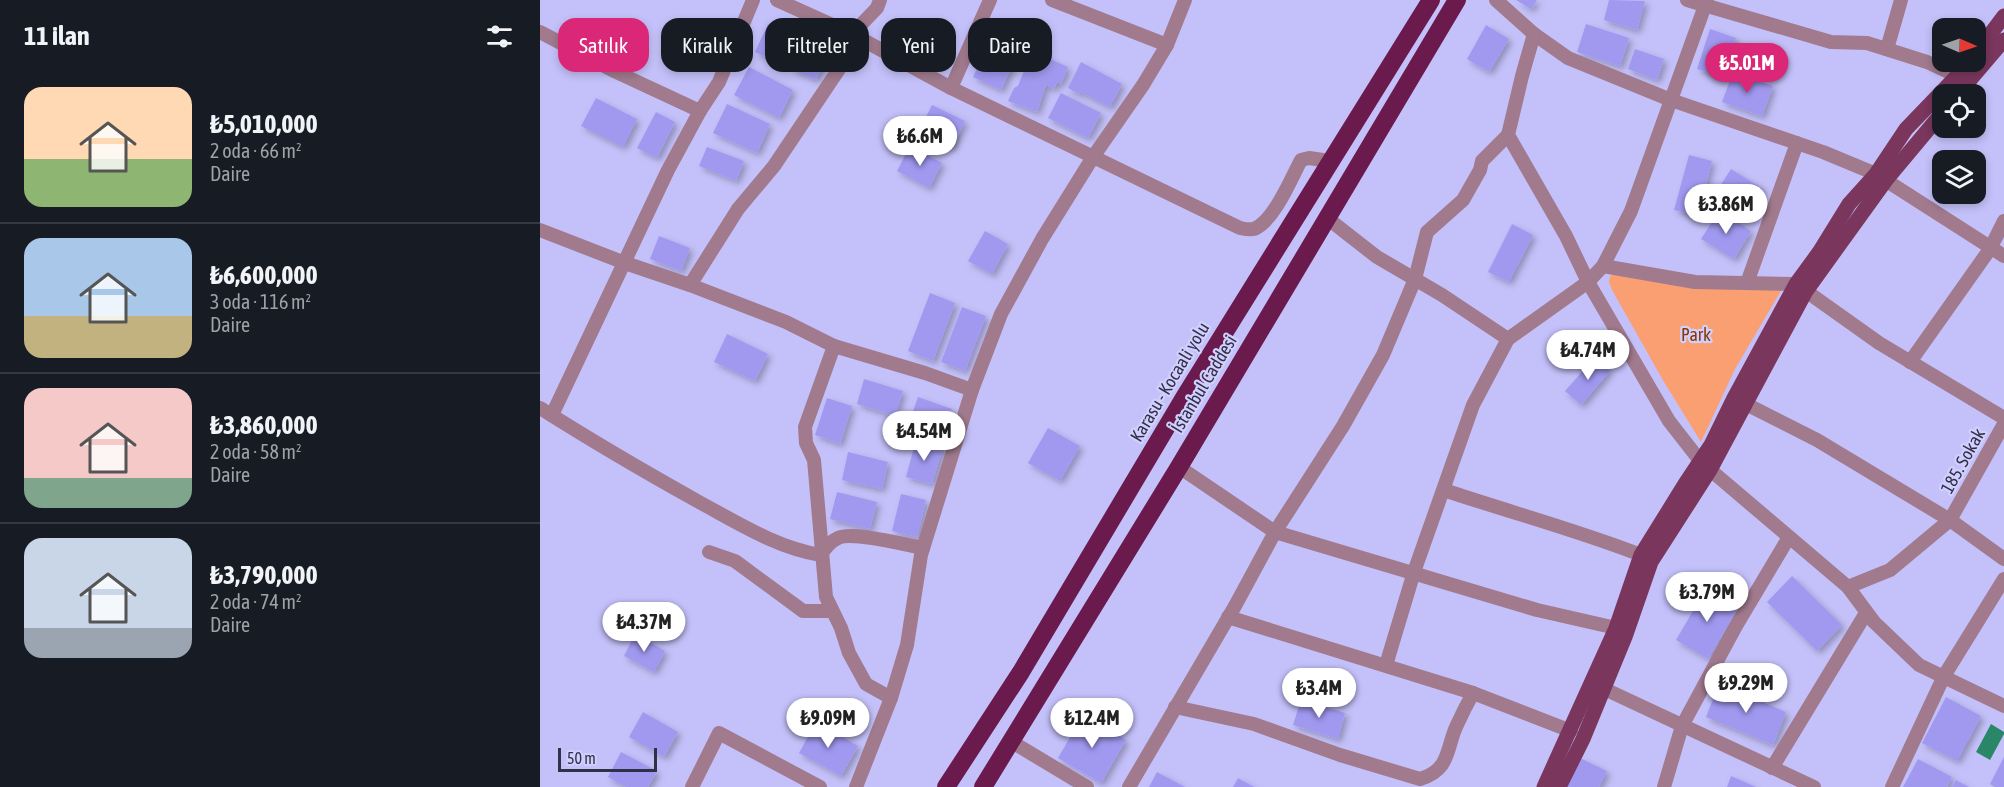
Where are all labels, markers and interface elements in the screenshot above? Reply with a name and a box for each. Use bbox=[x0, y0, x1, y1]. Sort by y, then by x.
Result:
chip: Satılık bbox=[558, 18, 649, 72]
chip: Kiralık bbox=[661, 18, 753, 72]
chip: Filtreler bbox=[765, 18, 869, 72]
chip: Yeni bbox=[881, 18, 956, 72]
chip: Daire bbox=[968, 18, 1052, 72]
north arrow bbox=[1932, 18, 1986, 72]
map controls bbox=[1932, 18, 1986, 204]
icon: filters bbox=[483, 20, 516, 53]
text: 11 ilan bbox=[24, 21, 90, 51]
pin: ₺5.01M bbox=[1698, 43, 1796, 94]
text: ₺5.01M bbox=[1719, 51, 1775, 74]
button: locate bbox=[1932, 84, 1986, 138]
text: ₺5,010,000 bbox=[210, 109, 318, 139]
icon: home bbox=[72, 111, 144, 183]
pin: ₺6.6M bbox=[878, 116, 962, 167]
text: ₺6.6M bbox=[897, 124, 943, 147]
text: 2 oda · 66 m² bbox=[210, 139, 302, 162]
button: layers bbox=[1932, 150, 1986, 204]
text: Daire bbox=[210, 162, 250, 185]
pin: ₺3.86M bbox=[1677, 184, 1775, 235]
text: ₺3.86M bbox=[1698, 192, 1754, 215]
text: ₺6,600,000 bbox=[210, 260, 318, 290]
icon: home bbox=[72, 262, 144, 334]
text: 3 oda · 116 m² bbox=[210, 290, 311, 313]
text: Daire bbox=[210, 313, 250, 336]
street label: Karasu - Kocaali yolu bbox=[1126, 318, 1213, 445]
park label: Park bbox=[1681, 324, 1711, 345]
pin: ₺4.74M bbox=[1539, 330, 1637, 381]
street label: İstanbul Caddesi bbox=[1166, 331, 1241, 436]
text: ₺4.74M bbox=[1560, 338, 1616, 361]
text: ₺3,860,000 bbox=[210, 410, 318, 440]
pin: ₺4.54M bbox=[875, 411, 973, 462]
icon: home bbox=[72, 412, 144, 484]
text: ₺4.54M bbox=[896, 419, 952, 442]
street label: 185. Sokak bbox=[1936, 424, 1989, 497]
text: 2 oda · 58 m² bbox=[210, 440, 302, 463]
text: Daire bbox=[210, 463, 250, 486]
text: ₺3,790,000 bbox=[210, 560, 318, 590]
icon: home bbox=[72, 562, 144, 634]
pin: ₺3.79M bbox=[1658, 572, 1756, 623]
text: ₺3.79M bbox=[1679, 580, 1735, 603]
text: 2 oda · 74 m² bbox=[210, 590, 302, 613]
pin: ₺4.37M bbox=[595, 602, 693, 653]
text: ₺4.37M bbox=[616, 610, 672, 633]
text: Daire bbox=[210, 613, 250, 636]
pin: ₺9.29M bbox=[1697, 663, 1795, 714]
pin: ₺3.4M bbox=[1277, 668, 1361, 719]
text: ₺9.29M bbox=[1718, 671, 1774, 694]
text: ₺3.4M bbox=[1296, 676, 1342, 699]
pin: ₺9.09M bbox=[779, 698, 877, 749]
pin: ₺12.4M bbox=[1043, 698, 1141, 749]
text: ₺9.09M bbox=[800, 706, 856, 729]
text: ₺12.4M bbox=[1064, 706, 1120, 729]
scale bar bbox=[558, 745, 657, 772]
text: 50 m bbox=[567, 749, 596, 767]

